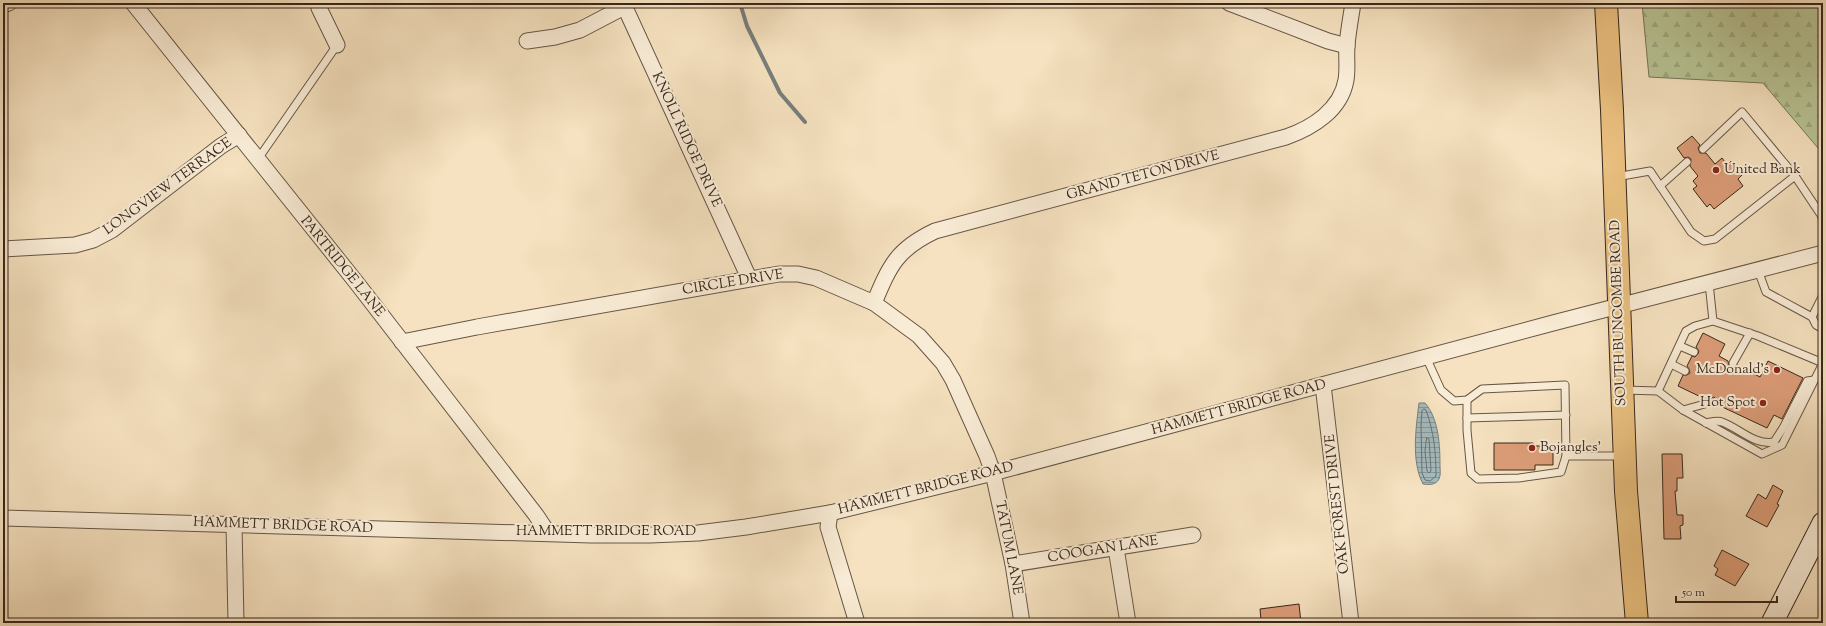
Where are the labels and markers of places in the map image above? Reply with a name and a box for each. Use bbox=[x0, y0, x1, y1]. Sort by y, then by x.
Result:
place label: United Bank bbox=[1724, 160, 1801, 180]
marker: United Bank bbox=[1711, 165, 1721, 175]
place label: McDonald's bbox=[1696, 360, 1769, 380]
marker: McDonald's bbox=[1772, 365, 1782, 375]
place label: Hot Spot bbox=[1700, 393, 1755, 413]
marker: Hot Spot bbox=[1758, 398, 1768, 408]
place label: Bojangles' bbox=[1540, 438, 1601, 458]
marker: Bojangles' bbox=[1527, 443, 1537, 453]

